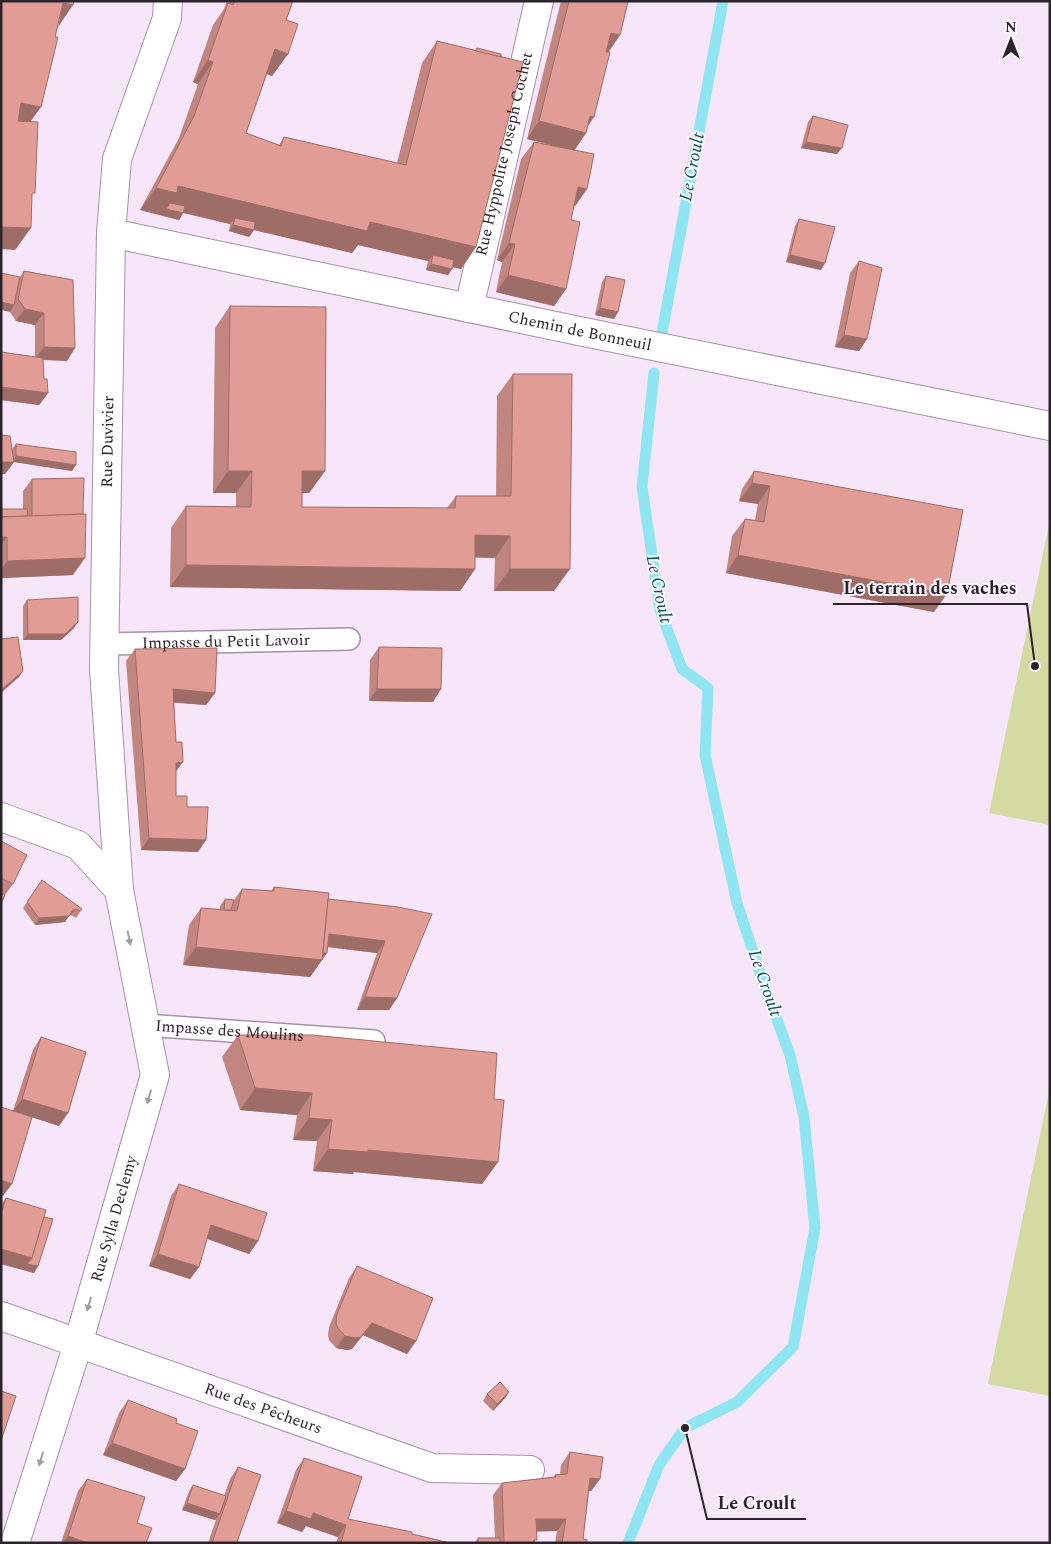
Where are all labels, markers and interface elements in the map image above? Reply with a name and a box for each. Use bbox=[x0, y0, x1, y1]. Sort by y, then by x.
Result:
north arrow bbox=[986, 15, 1036, 65]
text: N bbox=[1005, 17, 1017, 38]
street label: Rue Hyppolite Joseph Cochet bbox=[469, 49, 539, 258]
water label: Le Croult bbox=[672, 130, 712, 204]
street label: Chemin de Bonneuil bbox=[506, 304, 654, 357]
street label: Rue Duvivier bbox=[95, 395, 120, 488]
water label: Le Croult bbox=[639, 552, 679, 626]
callout: Le terrain des vaches bbox=[833, 571, 1027, 604]
text: Le terrain des vaches bbox=[843, 575, 1017, 602]
street label: Impasse du Petit Lavoir bbox=[142, 628, 310, 655]
one-way arrow bbox=[125, 930, 133, 946]
water label: Le Croult bbox=[741, 946, 789, 1020]
street label: Impasse des Moulins bbox=[155, 1014, 305, 1048]
one-way arrow bbox=[144, 1090, 152, 1105]
street label: Rue Sylla Declemy bbox=[84, 1151, 144, 1285]
one-way arrow bbox=[85, 1296, 93, 1311]
street label: Rue des Pêcheurs bbox=[201, 1377, 325, 1440]
one-way arrow bbox=[37, 1452, 45, 1467]
callout: Le Croult bbox=[707, 1486, 806, 1519]
text: Le Croult bbox=[718, 1490, 796, 1517]

